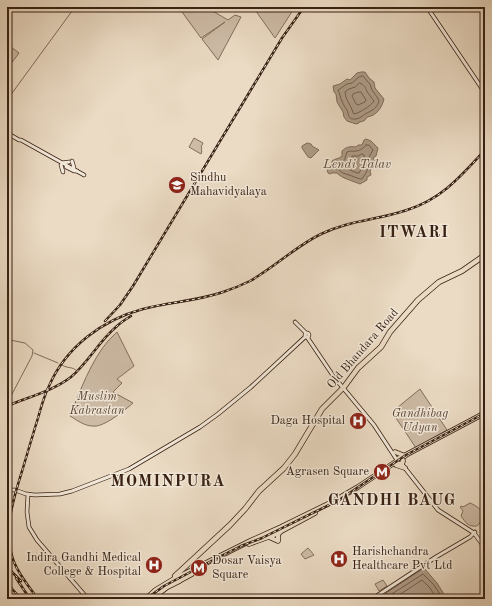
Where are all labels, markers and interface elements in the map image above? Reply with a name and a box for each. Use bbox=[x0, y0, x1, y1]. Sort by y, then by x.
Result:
water label: Lendi Talav bbox=[322, 158, 391, 171]
place label: Sindhu Mahavidyalaya bbox=[190, 172, 267, 198]
school or university icon: Sindhu Mahavidyalaya bbox=[167, 175, 187, 195]
district label: ITWARI bbox=[379, 225, 449, 241]
street label: Old Bhandara Road bbox=[325, 307, 401, 391]
park label: Muslim Kabrastan bbox=[68, 391, 125, 417]
park label: Gandhibag Udyan bbox=[392, 408, 449, 434]
hospital icon: Daga Hospital bbox=[348, 411, 368, 431]
place label: Daga Hospital bbox=[271, 415, 345, 427]
metro station icon: Agrasen Square bbox=[372, 462, 392, 482]
place label: Agrasen Square bbox=[286, 466, 369, 478]
district label: MOMINPURA bbox=[110, 474, 226, 490]
district label: GANDHI BAUG bbox=[328, 493, 456, 509]
place label: Harishchandra Healthcare Pvt Ltd bbox=[352, 546, 452, 572]
hospital icon: Harishchandra Healthcare Pvt Ltd bbox=[329, 549, 349, 569]
place label: Indira Gandhi Medical College & Hospital bbox=[26, 552, 141, 578]
hospital icon: Indira Gandhi Medical College & Hospital bbox=[144, 555, 164, 575]
place label: Dosar Vaisya Square bbox=[212, 555, 281, 581]
metro station icon: Dosar Vaisya Square bbox=[189, 558, 209, 578]

